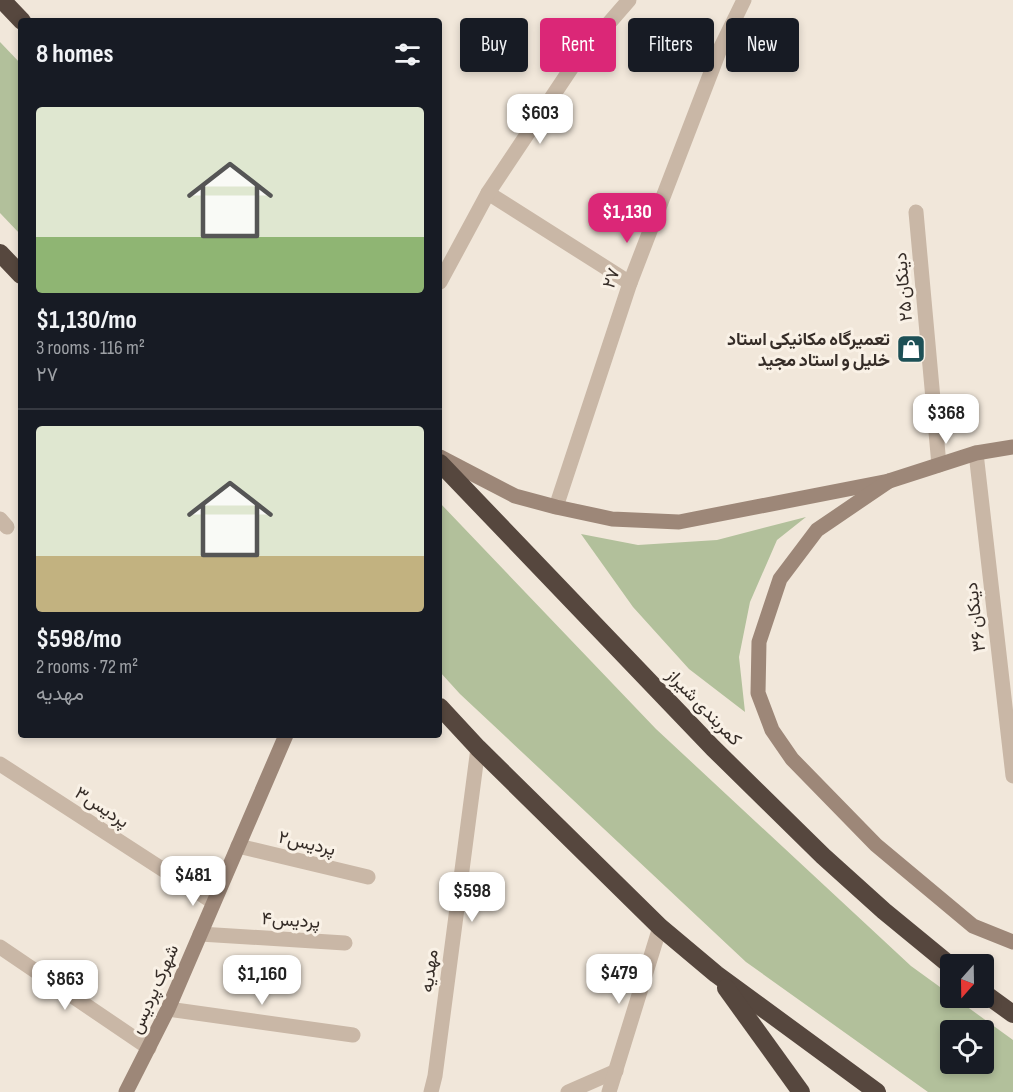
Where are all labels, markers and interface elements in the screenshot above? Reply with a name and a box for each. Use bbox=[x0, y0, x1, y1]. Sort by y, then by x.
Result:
chip: Buy bbox=[460, 18, 528, 72]
chip: Rent bbox=[540, 18, 616, 72]
chip: Filters bbox=[628, 18, 714, 72]
chip: New bbox=[726, 18, 799, 72]
icon: filters bbox=[391, 38, 424, 71]
text: 8 homes bbox=[36, 39, 114, 70]
pin: $603 bbox=[504, 94, 576, 145]
text: $603 bbox=[521, 101, 559, 125]
icon: home bbox=[176, 146, 284, 254]
pin: $1,130 bbox=[578, 193, 676, 244]
text: $1,130 bbox=[602, 200, 652, 224]
street label: ۲۵ دینکان bbox=[890, 252, 917, 322]
street label: ۲۷ bbox=[598, 265, 625, 291]
text: $1,130/mo bbox=[36, 305, 137, 336]
place label: تعمیرگاه مکانیکی استاد خلیل و استاد مجید bbox=[727, 329, 890, 371]
shop icon: تعمیرگاه مکانیکی استاد خلیل و استاد مجید bbox=[895, 333, 927, 365]
text: 3 rooms · 116 m² bbox=[36, 336, 145, 360]
text: ۲۷ bbox=[36, 363, 58, 387]
pin: $368 bbox=[910, 394, 982, 445]
text: $368 bbox=[927, 401, 965, 425]
icon: home bbox=[176, 465, 284, 573]
street label: ۳۶ دینکان bbox=[961, 581, 990, 653]
text: $598/mo bbox=[36, 624, 122, 655]
text: 2 rooms · 72 m² bbox=[36, 655, 138, 679]
street label: کمربندی شیراز bbox=[661, 664, 745, 750]
text: مهدیه bbox=[36, 682, 84, 706]
street label: پردیس۳ bbox=[70, 782, 133, 833]
street label: پردیس۲ bbox=[276, 827, 337, 861]
pin: $481 bbox=[157, 856, 229, 907]
text: $481 bbox=[175, 863, 211, 887]
pin: $598 bbox=[436, 872, 508, 923]
text: $598 bbox=[453, 879, 491, 903]
street label: پردیس۴ bbox=[261, 908, 321, 934]
street label: شهرک پردیس bbox=[125, 941, 184, 1037]
street label: مهدیه bbox=[416, 948, 443, 994]
pin: $479 bbox=[583, 954, 655, 1005]
north arrow bbox=[940, 954, 994, 1008]
map controls bbox=[940, 954, 994, 1074]
pin: $1,160 bbox=[213, 955, 311, 1006]
pin: $863 bbox=[29, 960, 101, 1011]
text: $479 bbox=[600, 961, 638, 985]
text: $1,160 bbox=[237, 962, 287, 986]
text: $863 bbox=[46, 967, 84, 991]
button: locate bbox=[940, 1020, 994, 1074]

